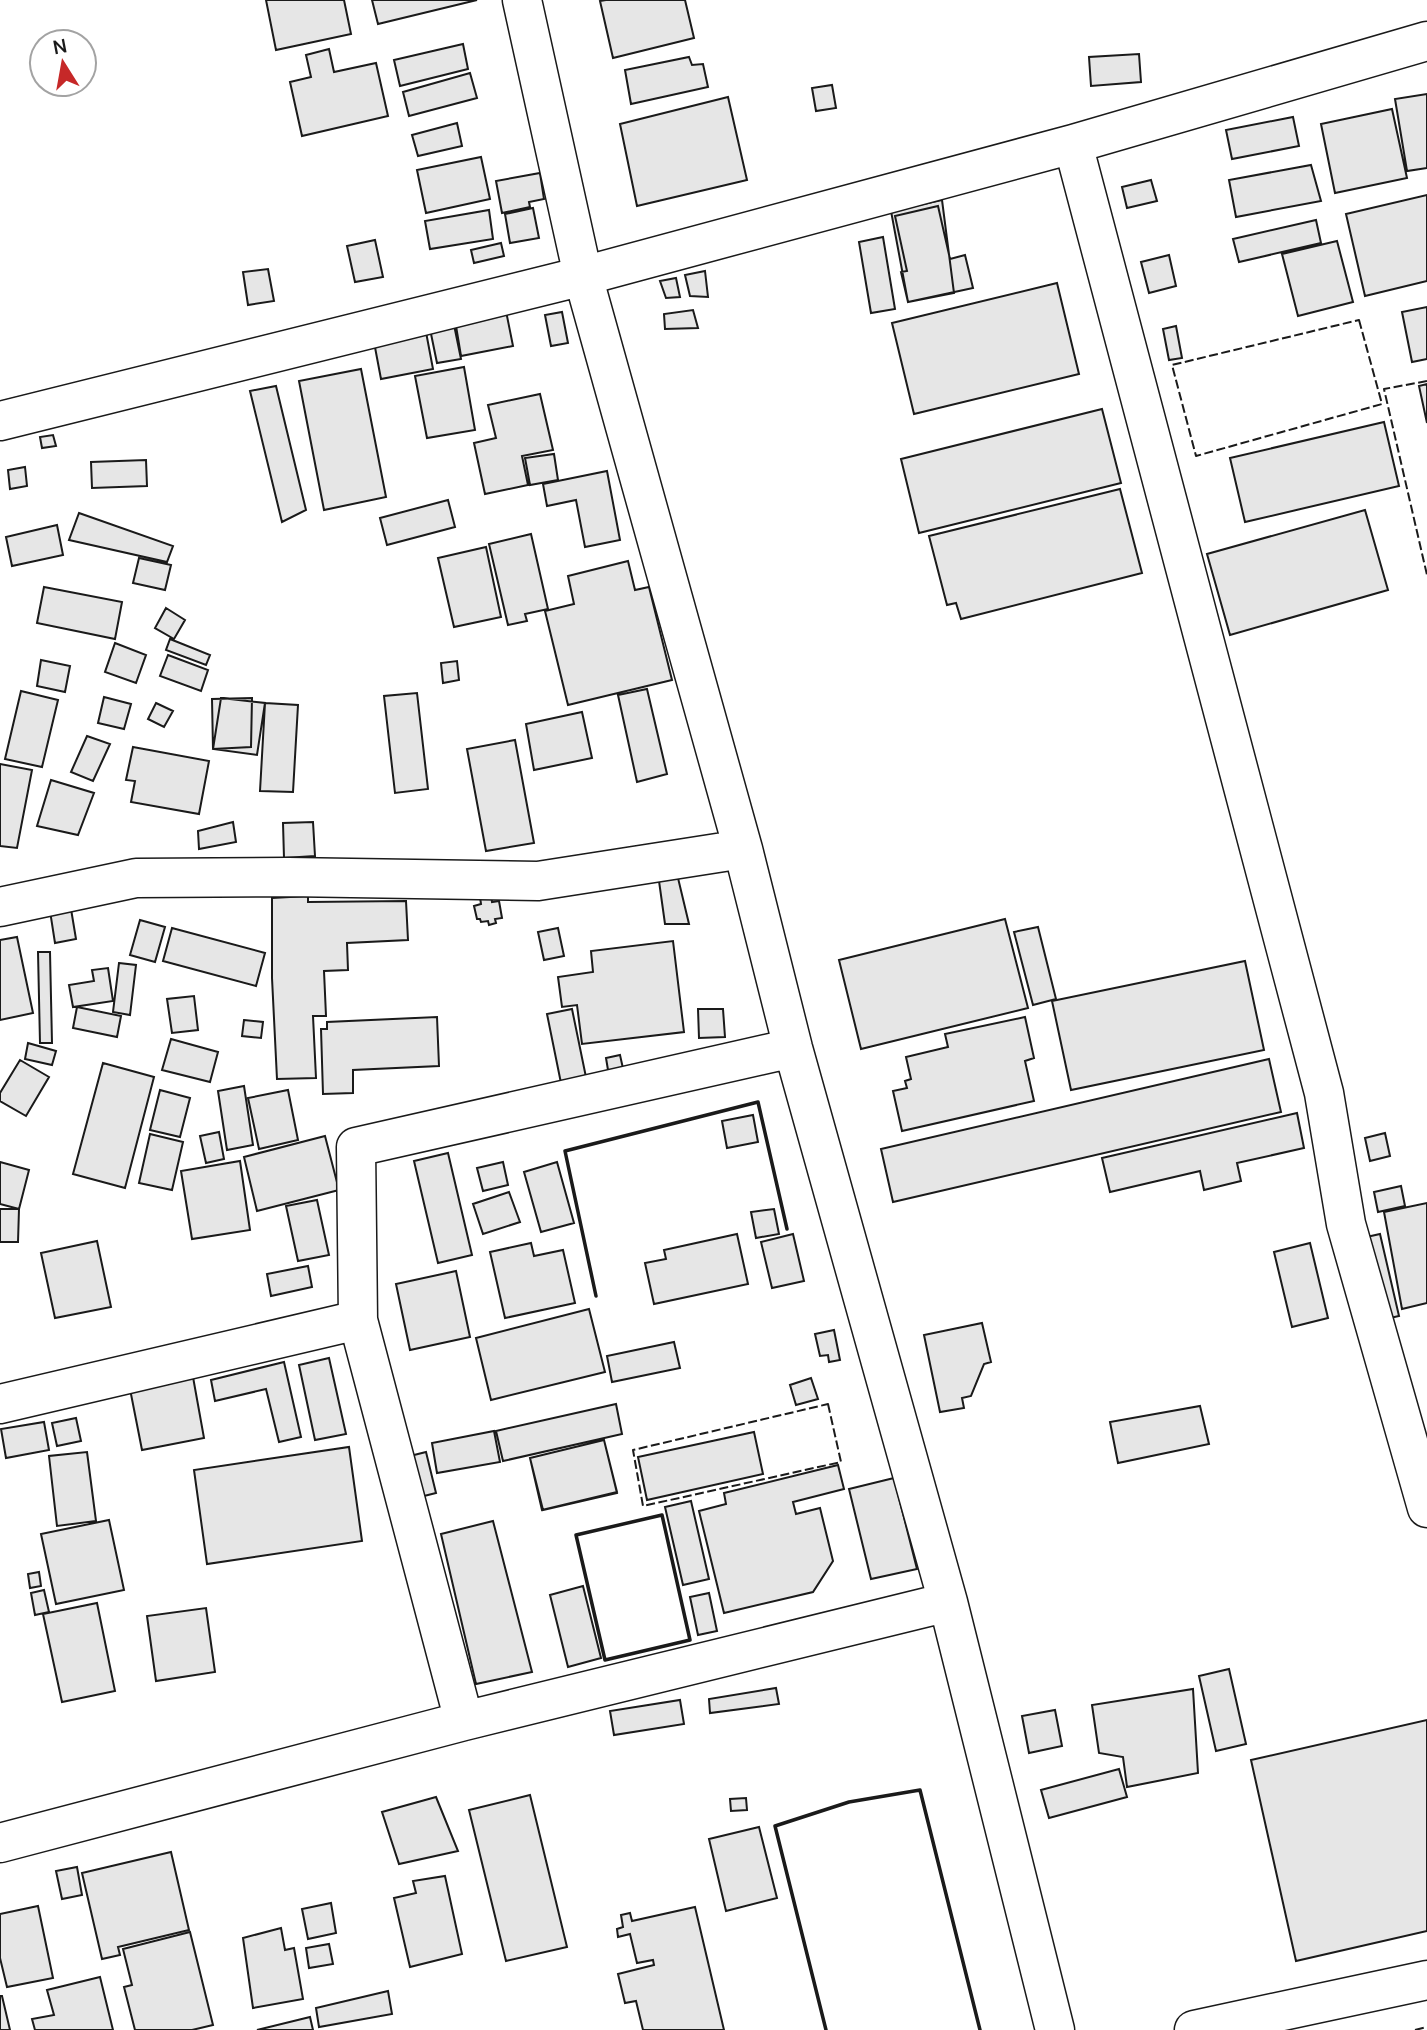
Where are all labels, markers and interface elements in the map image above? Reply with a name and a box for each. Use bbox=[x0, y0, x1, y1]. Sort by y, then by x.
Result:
north arrow bbox=[28, 28, 98, 98]
text: N bbox=[51, 32, 69, 60]

